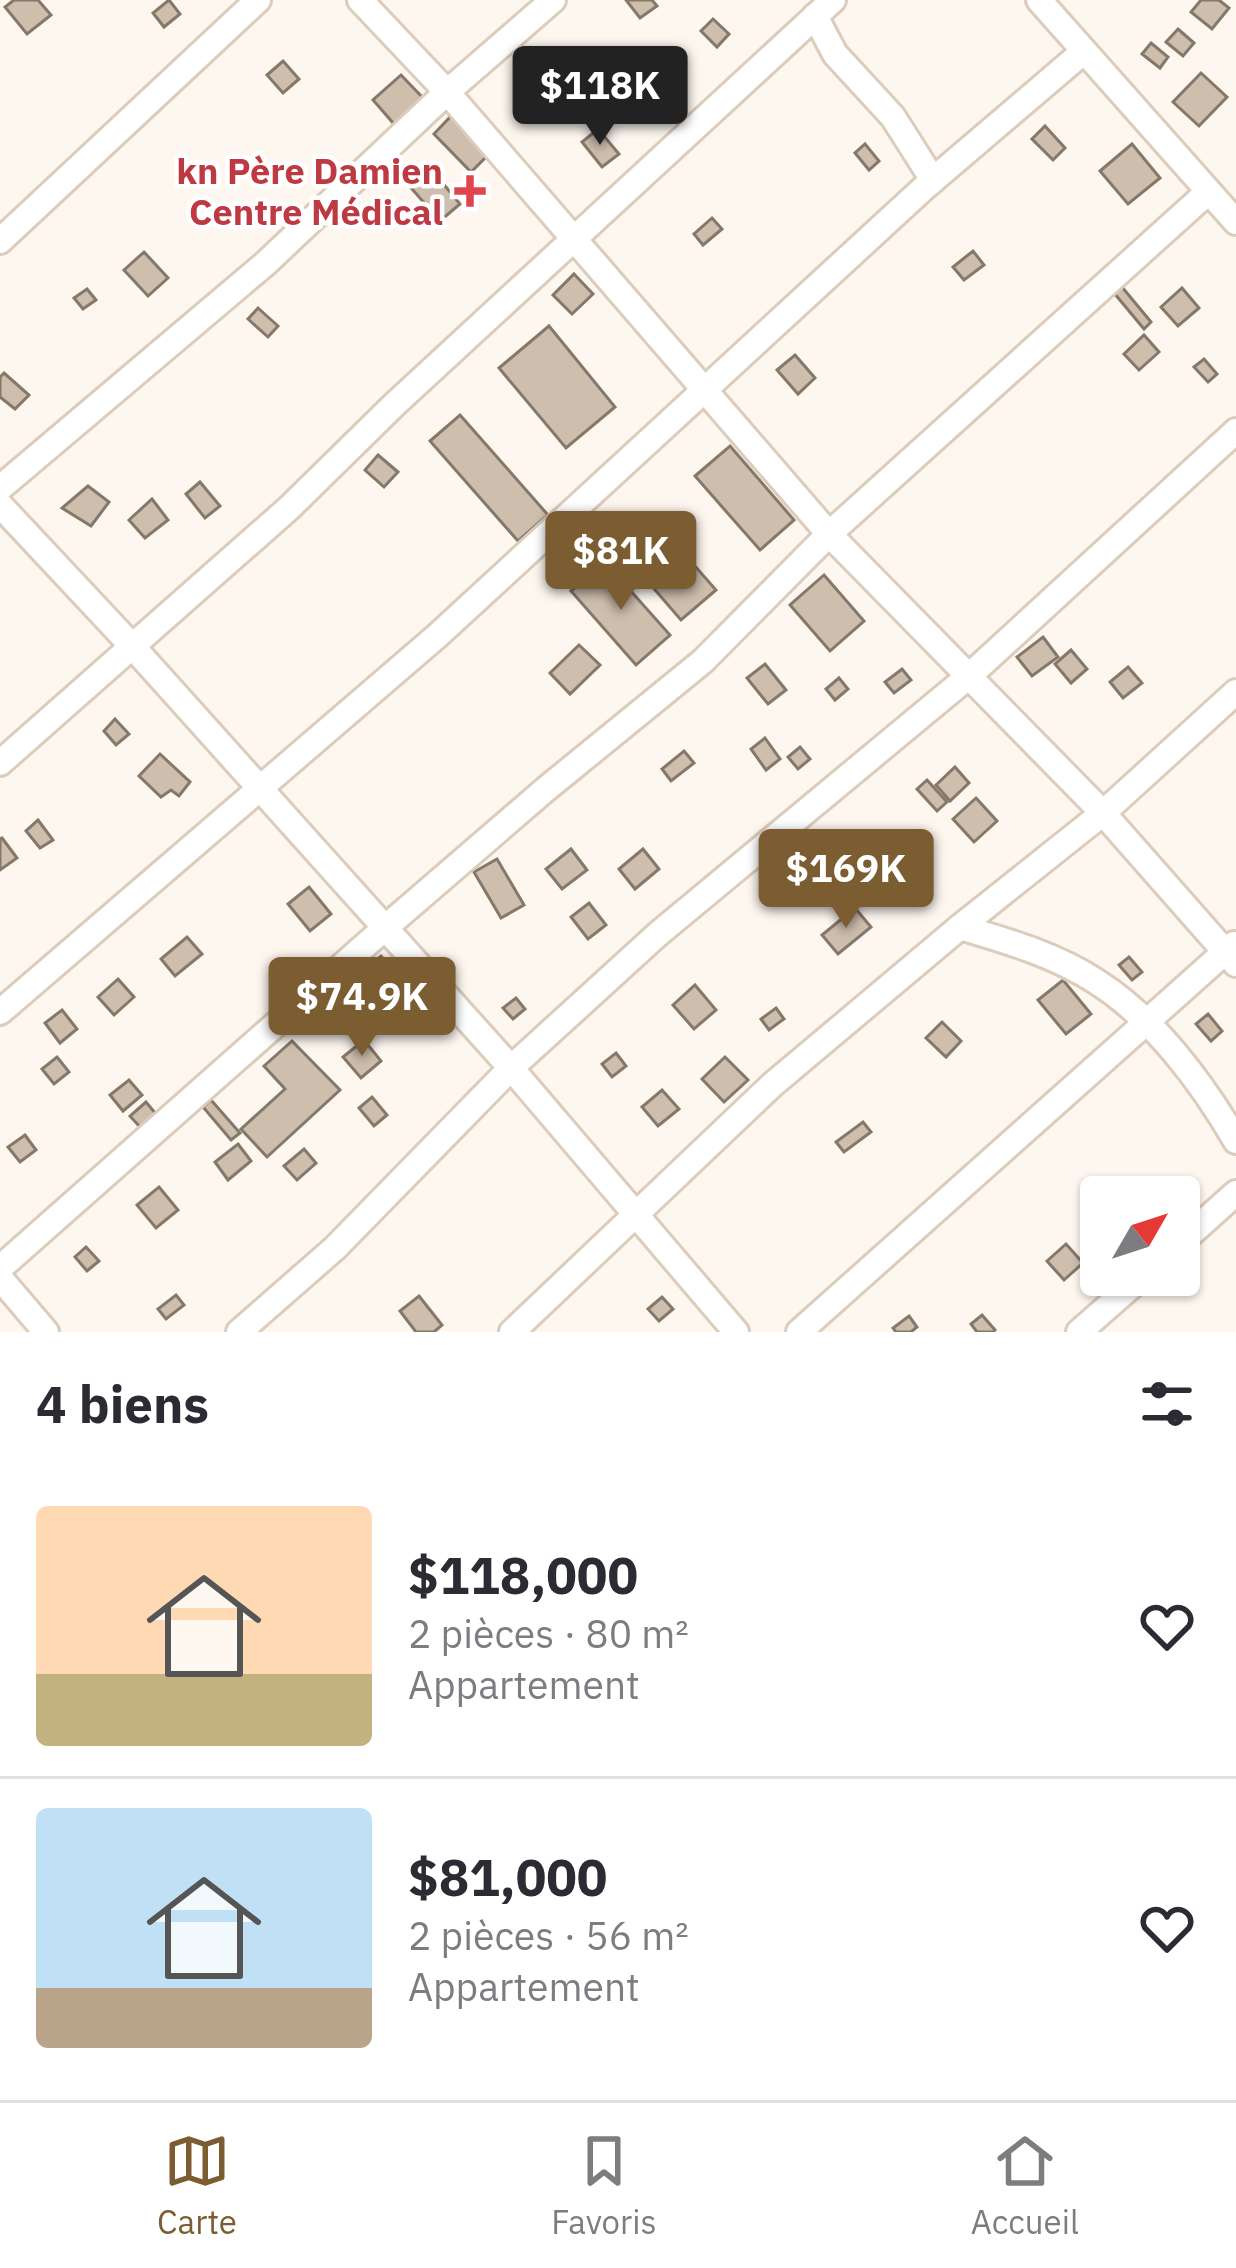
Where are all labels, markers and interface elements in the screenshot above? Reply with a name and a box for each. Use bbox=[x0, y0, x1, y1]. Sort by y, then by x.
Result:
pin: $118K bbox=[516, 46, 684, 148]
text: $118K bbox=[540, 59, 660, 110]
place label: kn Père Damien Centre Médical bbox=[176, 147, 443, 235]
marker: kn Père Damien Centre Médical bbox=[454, 175, 486, 207]
pin: $81K bbox=[550, 511, 692, 613]
text: $81K bbox=[572, 524, 670, 575]
pin: $169K bbox=[762, 829, 930, 931]
text: $169K bbox=[786, 842, 906, 893]
pin: $74.9K bbox=[264, 957, 460, 1059]
text: $74.9K bbox=[296, 970, 428, 1021]
north arrow bbox=[1080, 1176, 1200, 1296]
map controls bbox=[1080, 1176, 1200, 1296]
text: 4 biens bbox=[36, 1371, 209, 1437]
icon: filters bbox=[1134, 1371, 1200, 1437]
text: $118,000 bbox=[408, 1542, 638, 1608]
icon: home bbox=[132, 1554, 276, 1698]
icon: heart bbox=[1134, 1593, 1200, 1659]
text: 2 pièces · 80 m² bbox=[408, 1608, 689, 1659]
text: Appartement bbox=[408, 1659, 640, 1710]
text: $81,000 bbox=[408, 1844, 607, 1910]
icon: home bbox=[132, 1856, 276, 2000]
icon: heart bbox=[1134, 1895, 1200, 1961]
text: 2 pièces · 56 m² bbox=[408, 1910, 689, 1961]
text: Appartement bbox=[408, 1961, 640, 2012]
tab: Carte bbox=[157, 2128, 237, 2243]
tab: Favoris bbox=[551, 2128, 657, 2243]
tab: Accueil bbox=[971, 2128, 1079, 2243]

